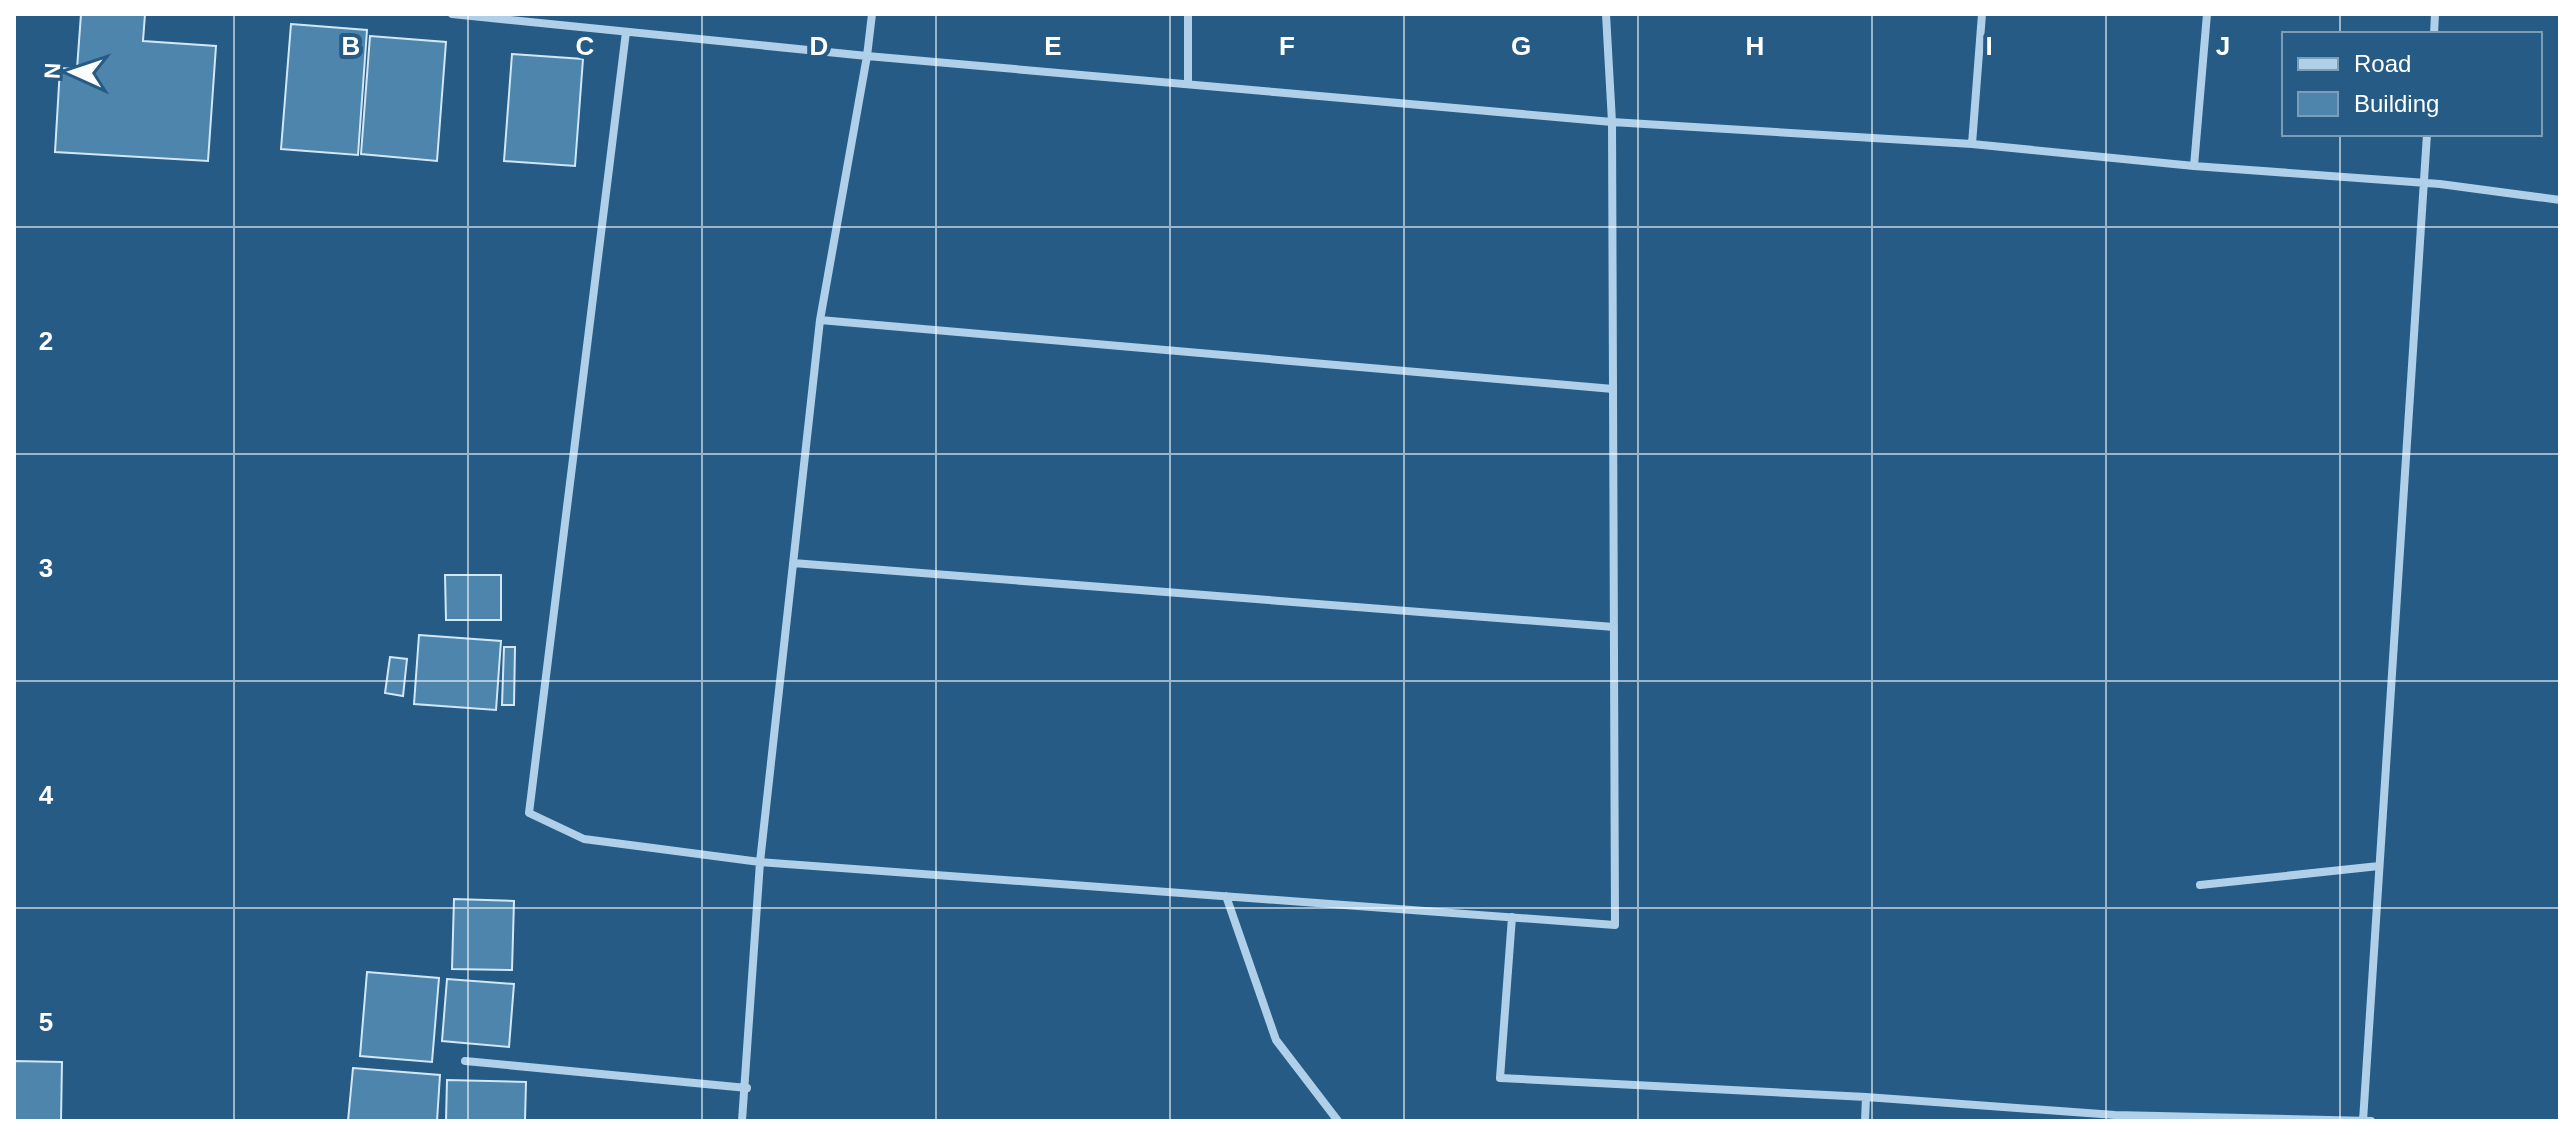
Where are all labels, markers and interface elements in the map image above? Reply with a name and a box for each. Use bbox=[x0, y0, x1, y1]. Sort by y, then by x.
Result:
text: B bbox=[342, 31, 360, 61]
text: C bbox=[576, 31, 595, 61]
text: D bbox=[810, 31, 828, 61]
text: E bbox=[1044, 31, 1062, 61]
text: F bbox=[1279, 31, 1295, 61]
text: G bbox=[1511, 31, 1531, 61]
text: H bbox=[1746, 31, 1764, 61]
text: I bbox=[1985, 31, 1993, 61]
text: J bbox=[2216, 31, 2230, 61]
north arrow bbox=[32, 32, 112, 112]
legend bbox=[2282, 32, 2542, 136]
text: Road bbox=[2354, 50, 2411, 77]
text: N bbox=[40, 62, 65, 80]
text: Building bbox=[2354, 90, 2439, 117]
text: 2 bbox=[39, 326, 53, 356]
text: 3 bbox=[39, 553, 53, 583]
text: 4 bbox=[39, 780, 54, 810]
text: 5 bbox=[39, 1007, 53, 1037]

